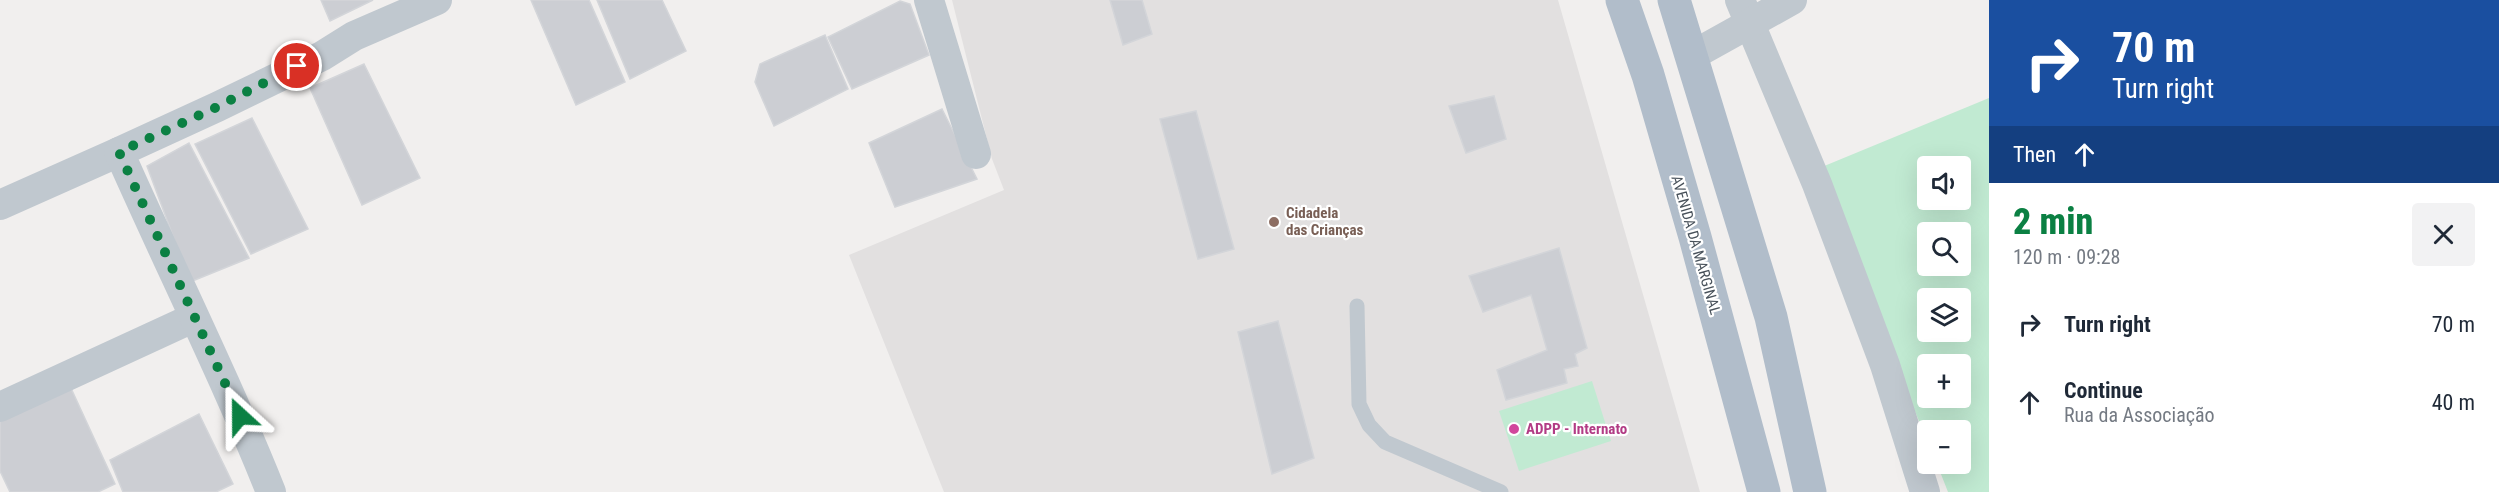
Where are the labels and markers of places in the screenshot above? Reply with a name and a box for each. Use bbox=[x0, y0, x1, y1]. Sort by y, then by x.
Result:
pin bbox=[271, 40, 322, 91]
place label: Cidadela das Crianças bbox=[1286, 204, 1363, 239]
marker: Cidadela das Crianças bbox=[1267, 215, 1281, 229]
place label: ADPP - Internato bbox=[1526, 420, 1627, 438]
marker: ADPP - Internato bbox=[1507, 422, 1521, 436]

